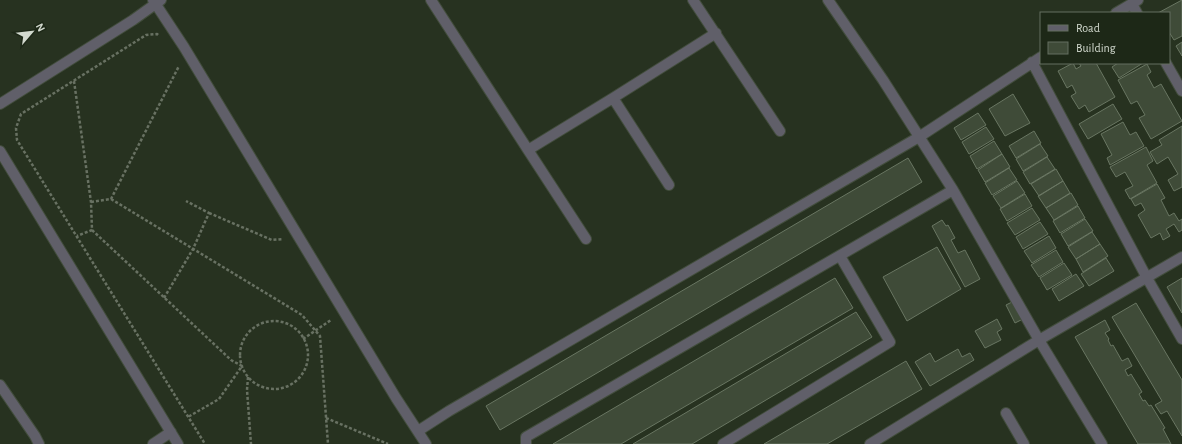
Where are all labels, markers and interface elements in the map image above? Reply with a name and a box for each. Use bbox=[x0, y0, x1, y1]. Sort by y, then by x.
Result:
north arrow bbox=[12, 12, 52, 52]
legend bbox=[1040, 12, 1170, 64]
text: N bbox=[34, 22, 47, 34]
text: Road bbox=[1076, 22, 1100, 34]
text: Building bbox=[1076, 42, 1116, 54]

